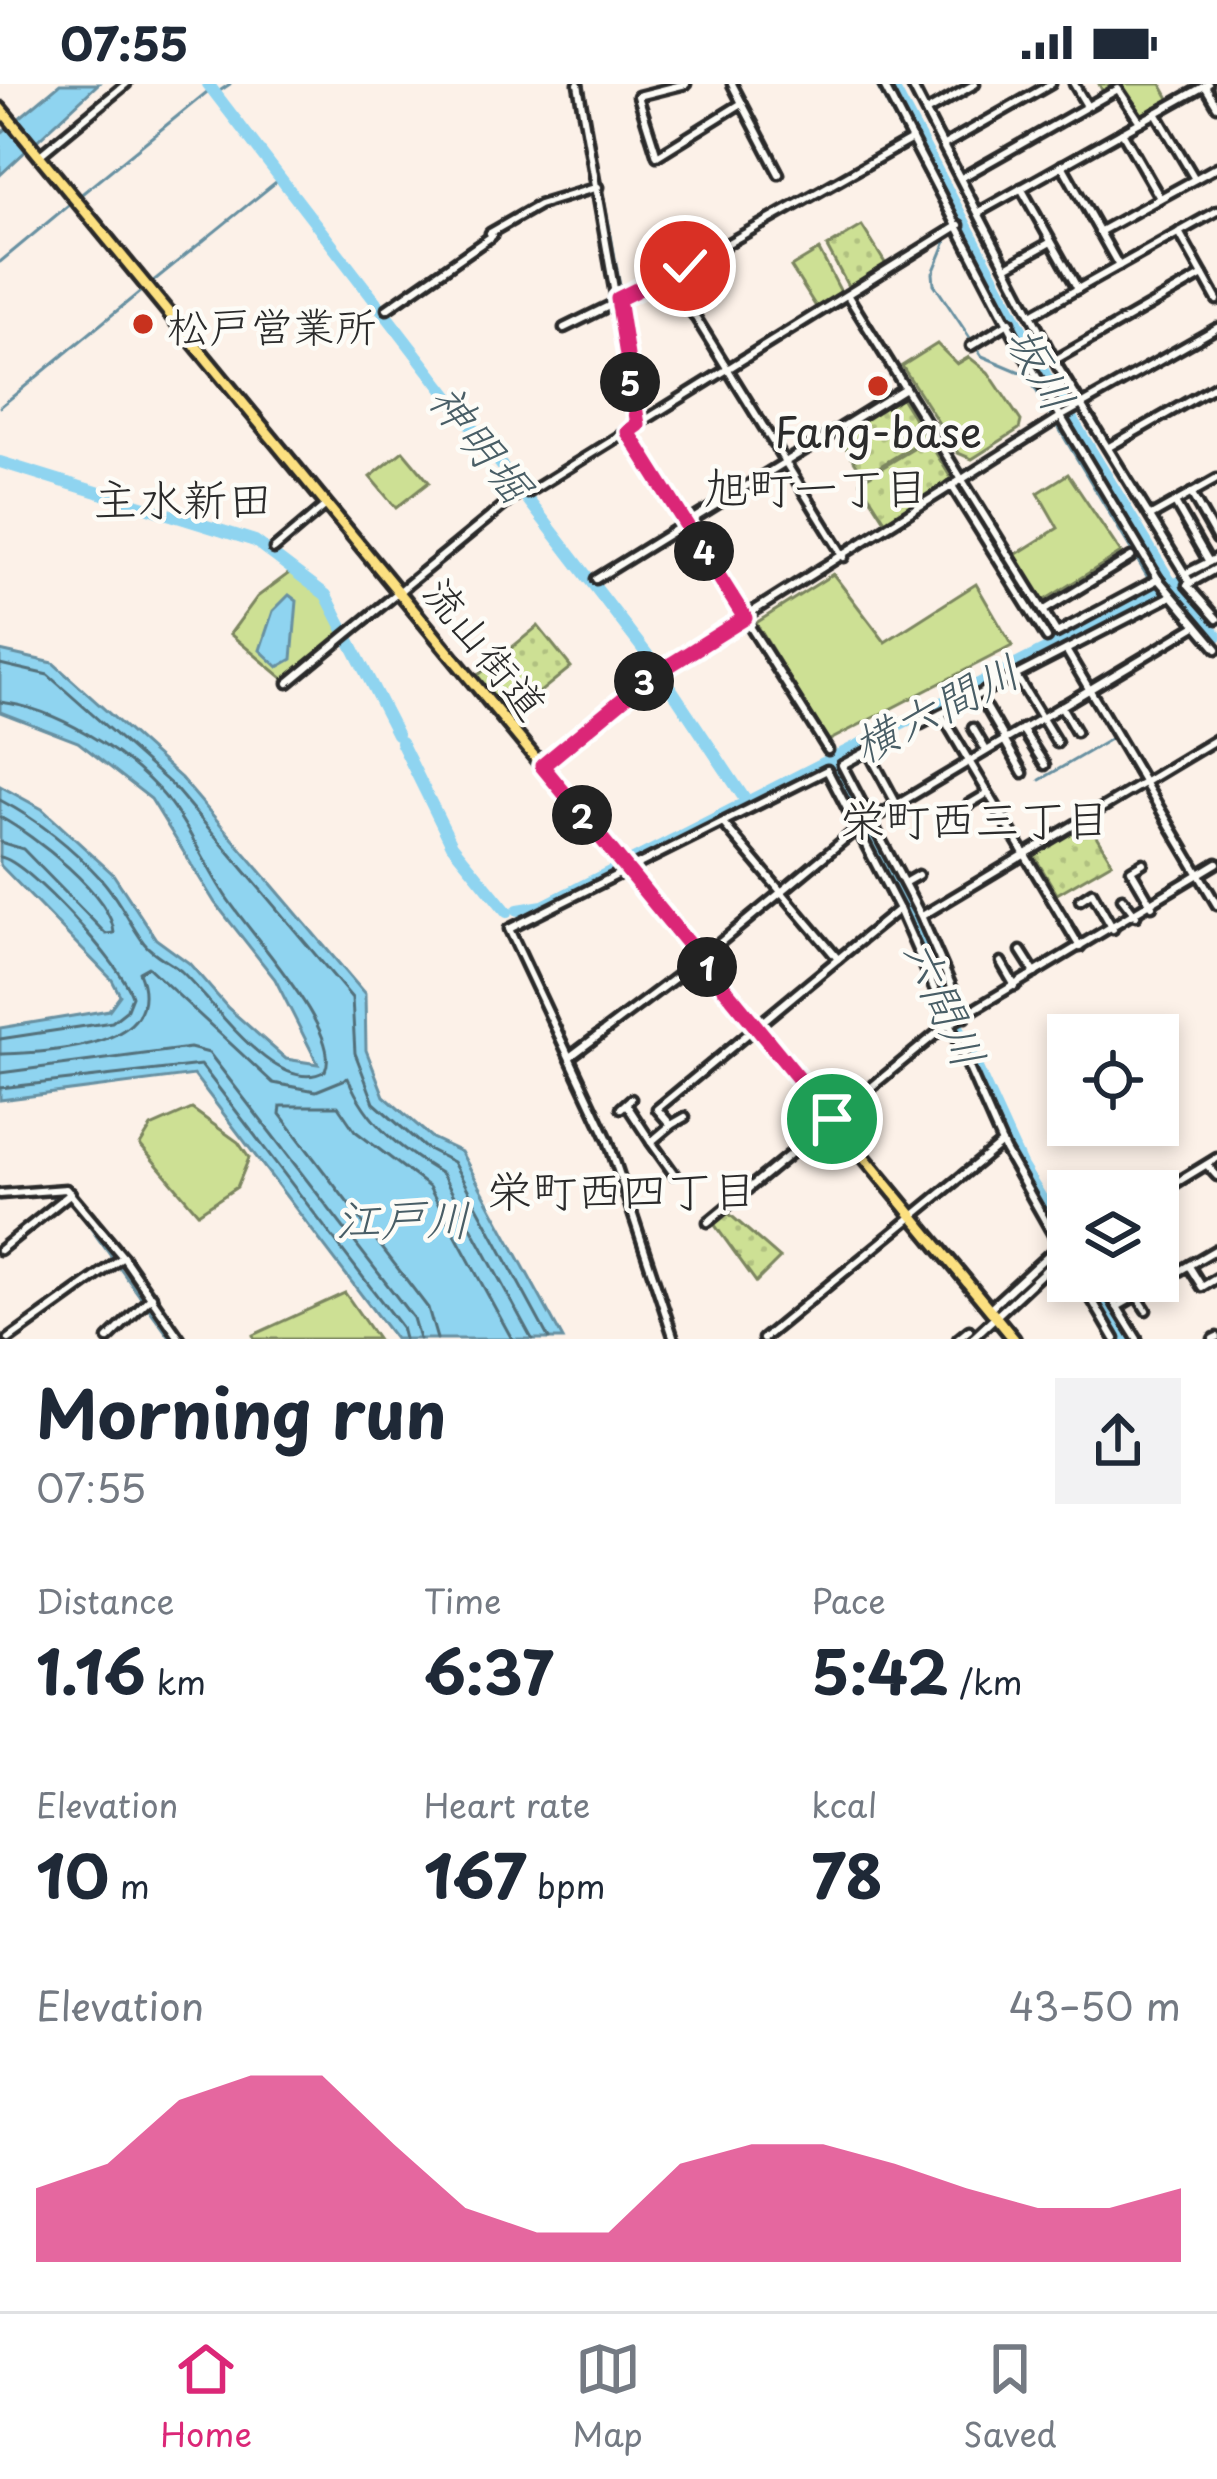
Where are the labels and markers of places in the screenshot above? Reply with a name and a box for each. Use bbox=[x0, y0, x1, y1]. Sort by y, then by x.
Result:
pin bbox=[634, 215, 736, 317]
place label: 松戸営業所 bbox=[167, 293, 377, 356]
marker: 松戸営業所 bbox=[130, 311, 156, 337]
pin: 5 bbox=[600, 352, 660, 412]
marker: Fang-base bbox=[865, 373, 891, 399]
place label: Fang-base bbox=[774, 399, 982, 462]
pin: 4 bbox=[674, 521, 734, 581]
pin: 3 bbox=[614, 651, 674, 711]
pin: 2 bbox=[552, 785, 612, 845]
pin: 1 bbox=[677, 937, 737, 997]
pin bbox=[781, 1068, 883, 1170]

